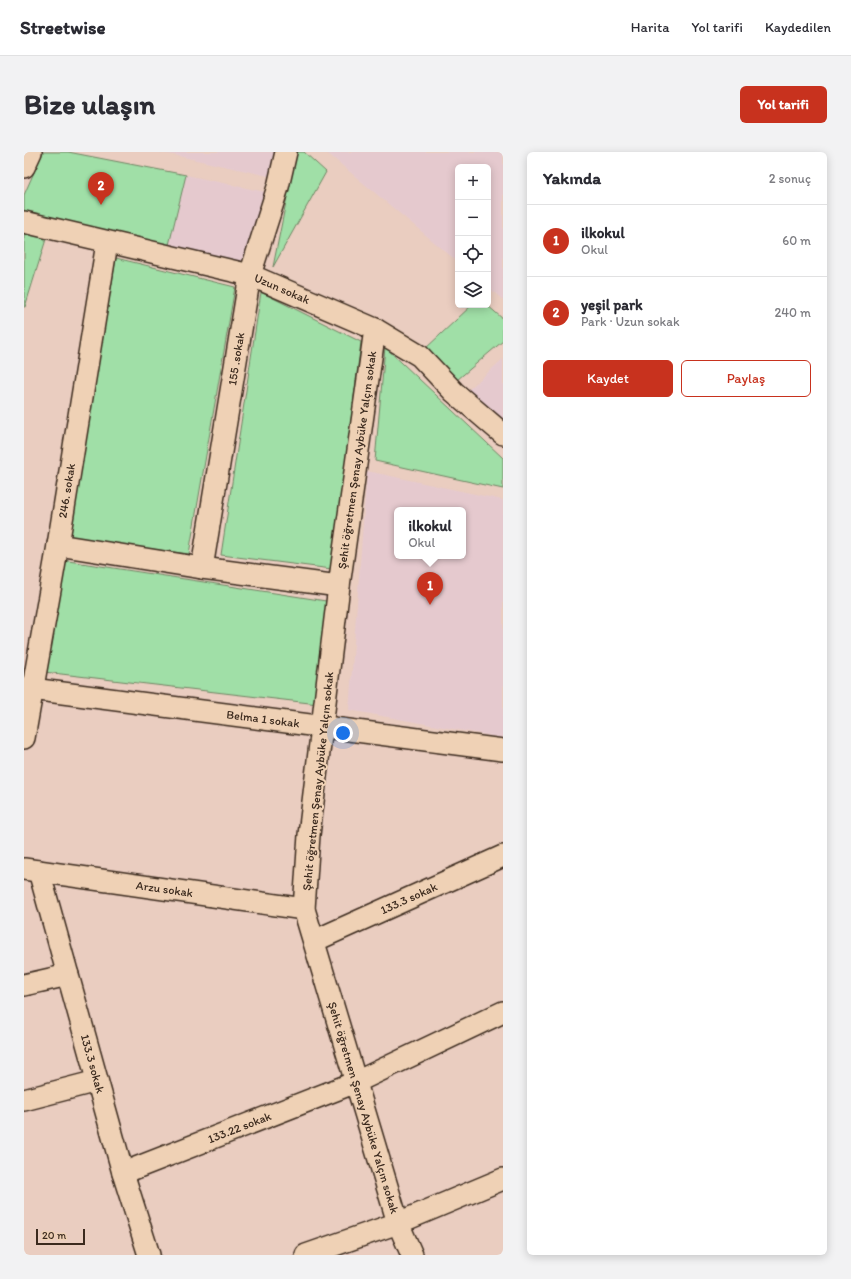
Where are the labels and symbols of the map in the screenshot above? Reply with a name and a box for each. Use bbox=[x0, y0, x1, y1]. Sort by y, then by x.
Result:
pin: 2 bbox=[88, 172, 114, 205]
street label: Uzun sokak bbox=[252, 271, 312, 307]
street label: 155 .sokak bbox=[225, 330, 248, 386]
street label: Şehit öğretmen Şenay Aybüke Yalçın sokak bbox=[335, 349, 379, 570]
street label: 246. sokak bbox=[55, 461, 78, 519]
pin: 1 bbox=[417, 572, 443, 605]
street label: Şehit öğretmen Şenay Aybüke Yalçın sokak bbox=[300, 670, 337, 891]
street label: Belma 1 sokak bbox=[226, 707, 300, 731]
your location bbox=[333, 723, 353, 743]
street label: Arzu sokak bbox=[135, 878, 194, 900]
street label: 133.3 sokak bbox=[378, 879, 440, 917]
street label: Şehit öğretmen Şenay Aybüke Yalçın sokak bbox=[325, 1000, 402, 1216]
street label: 133.3 sokak bbox=[78, 1033, 108, 1096]
street label: 133.22 sokak bbox=[206, 1109, 274, 1146]
scale bar bbox=[36, 1227, 85, 1246]

